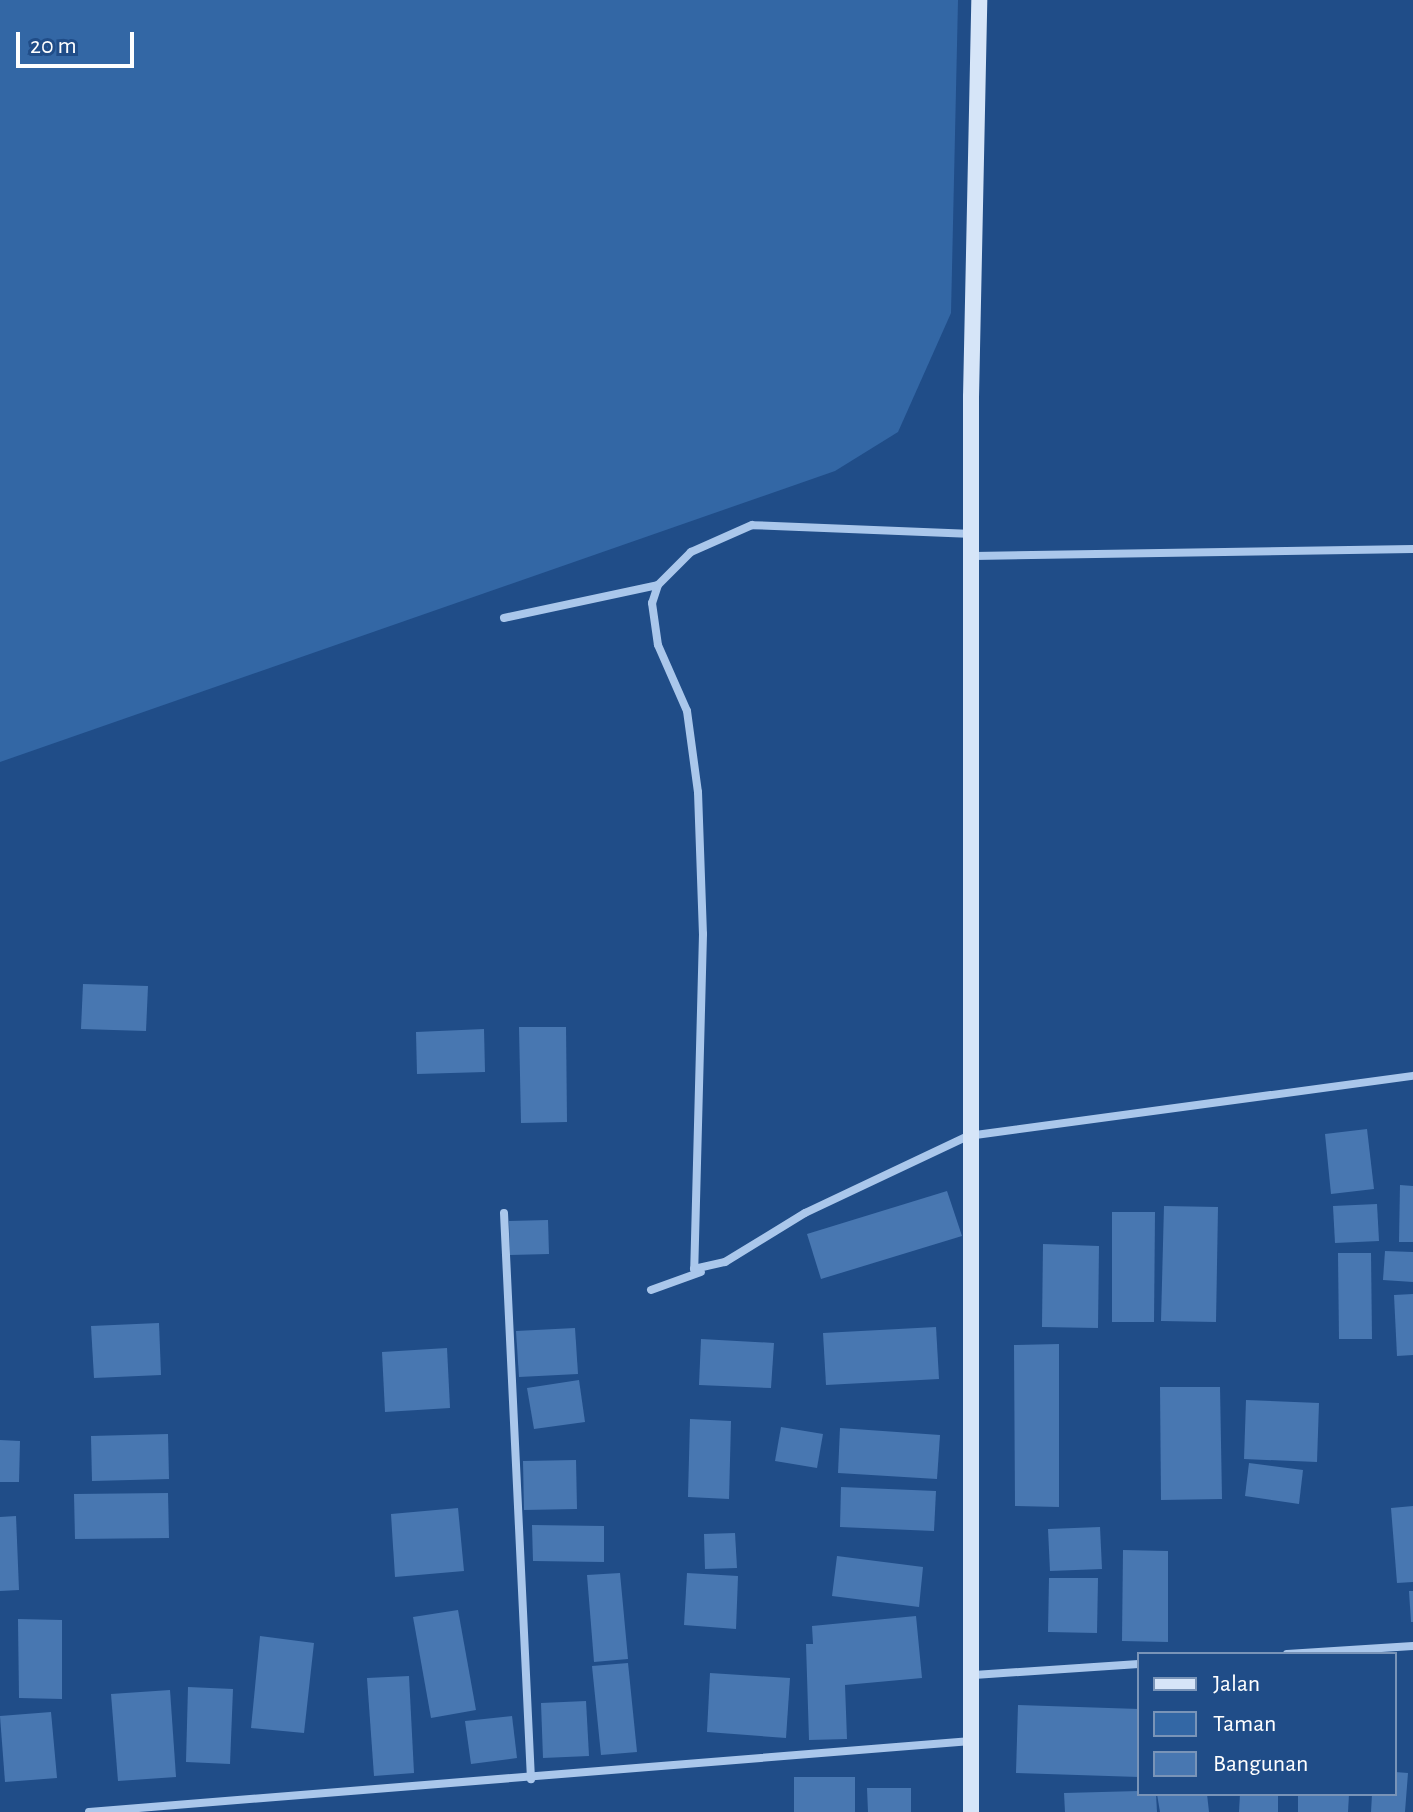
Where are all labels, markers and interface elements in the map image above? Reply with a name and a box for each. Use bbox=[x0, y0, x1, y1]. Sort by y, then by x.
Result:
scale bar bbox=[20, 16, 138, 66]
text: 20 m bbox=[30, 34, 77, 58]
legend bbox=[1137, 1652, 1397, 1796]
text: Jalan bbox=[1213, 1672, 1260, 1696]
text: Taman bbox=[1213, 1712, 1276, 1736]
text: Bangunan bbox=[1213, 1752, 1308, 1776]

